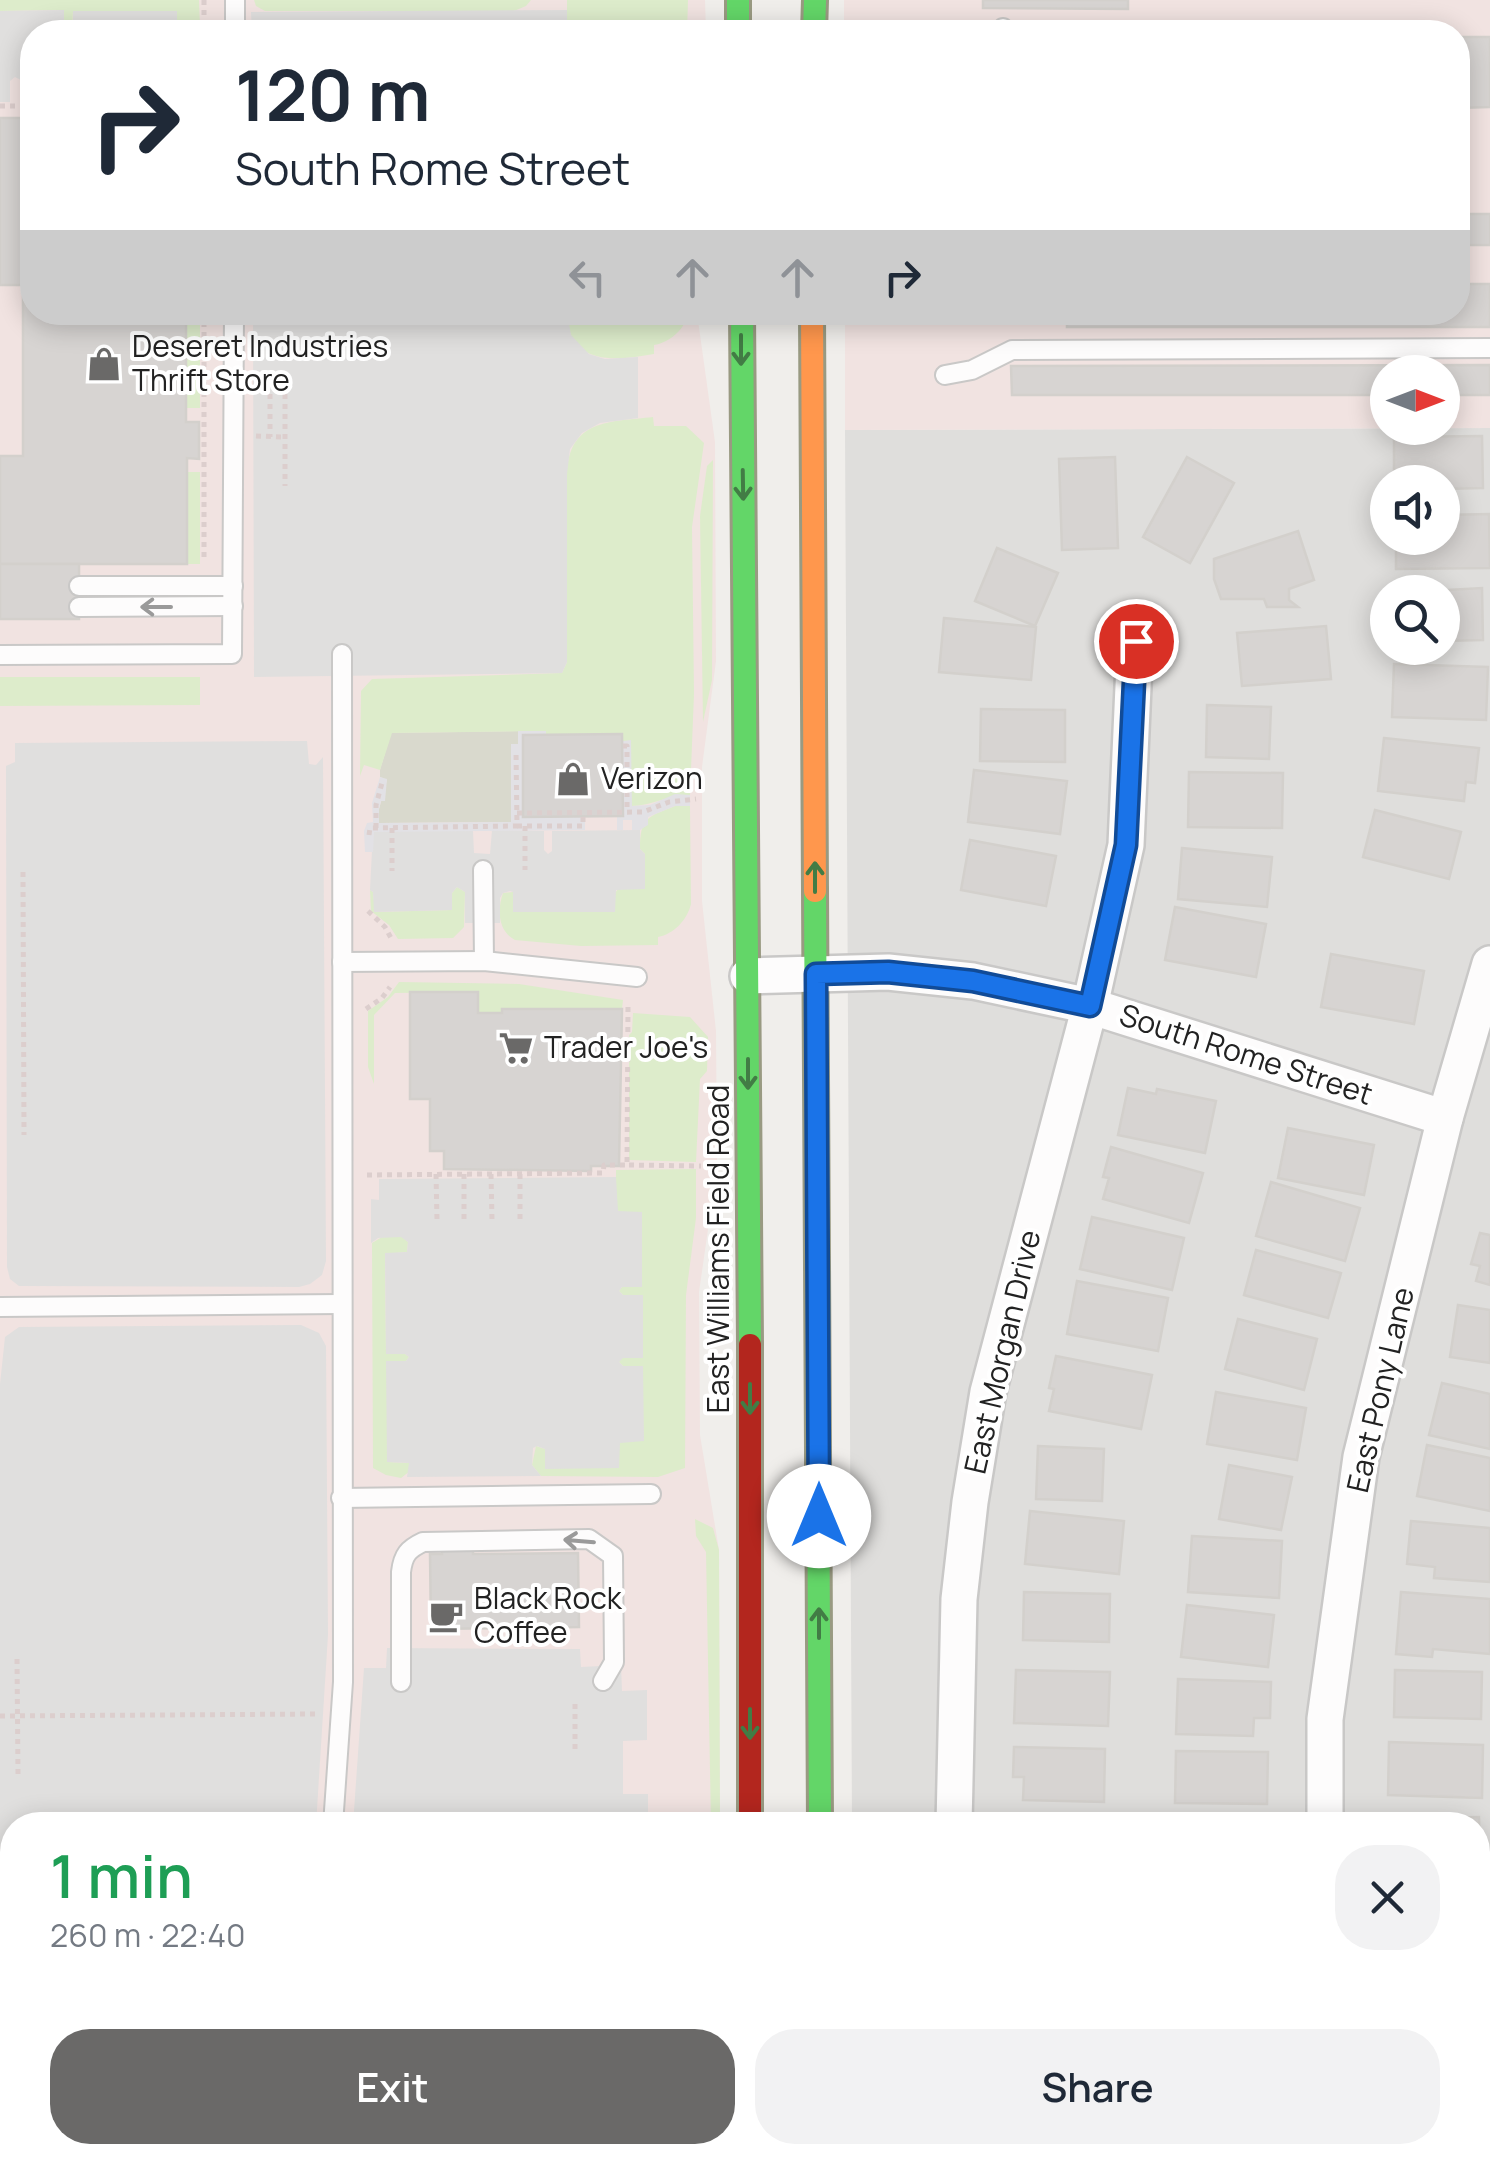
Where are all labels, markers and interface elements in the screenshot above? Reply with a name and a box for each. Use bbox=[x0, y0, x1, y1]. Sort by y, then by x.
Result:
text: 120 m bbox=[235, 46, 430, 142]
icon: right bbox=[70, 60, 200, 190]
text: South Rome Street bbox=[235, 137, 630, 199]
icon: left bbox=[560, 250, 615, 305]
icon: ahead bbox=[665, 250, 720, 305]
icon: ahead bbox=[770, 250, 825, 305]
icon: right bbox=[875, 250, 930, 305]
place label: Deseret Industries Thrift Store bbox=[132, 325, 388, 400]
one-way arrow bbox=[732, 332, 750, 365]
shop icon: Deseret Industries Thrift Store bbox=[85, 345, 123, 383]
north arrow bbox=[1370, 355, 1460, 445]
map controls bbox=[1370, 355, 1460, 665]
button: sound bbox=[1370, 465, 1460, 555]
one-way arrow bbox=[733, 468, 752, 500]
button: search bbox=[1370, 575, 1460, 665]
one-way arrow bbox=[140, 598, 172, 616]
pin bbox=[1094, 599, 1179, 684]
icon: arrive bbox=[1109, 614, 1164, 669]
place label: Verizon bbox=[601, 757, 703, 798]
shop icon: Verizon bbox=[554, 760, 592, 798]
one-way arrow bbox=[806, 862, 824, 894]
street label: South Rome Street bbox=[1115, 993, 1378, 1114]
place label: Trader Joe's bbox=[544, 1026, 708, 1067]
supermarket icon: Trader Joe's bbox=[497, 1029, 535, 1067]
one-way arrow bbox=[738, 1056, 758, 1089]
street label: East Williams Field Road bbox=[697, 1085, 738, 1413]
street label: East Morgan Drive bbox=[954, 1226, 1050, 1478]
street label: East Pony Lane bbox=[1336, 1283, 1423, 1496]
one-way arrow bbox=[740, 1382, 760, 1414]
position arrow bbox=[767, 1464, 871, 1568]
one-way arrow bbox=[563, 1531, 596, 1550]
place label: Black Rock Coffee bbox=[474, 1577, 623, 1652]
cafe icon: Black Rock Coffee bbox=[427, 1597, 465, 1635]
one-way arrow bbox=[810, 1607, 828, 1640]
one-way arrow bbox=[740, 1706, 760, 1739]
text: 1 min bbox=[50, 1834, 193, 1916]
button: close bbox=[1335, 1845, 1440, 1950]
text: 260 m · 22:40 bbox=[50, 1913, 246, 1957]
button: Exit bbox=[50, 2029, 735, 2144]
button: Share bbox=[755, 2029, 1440, 2144]

